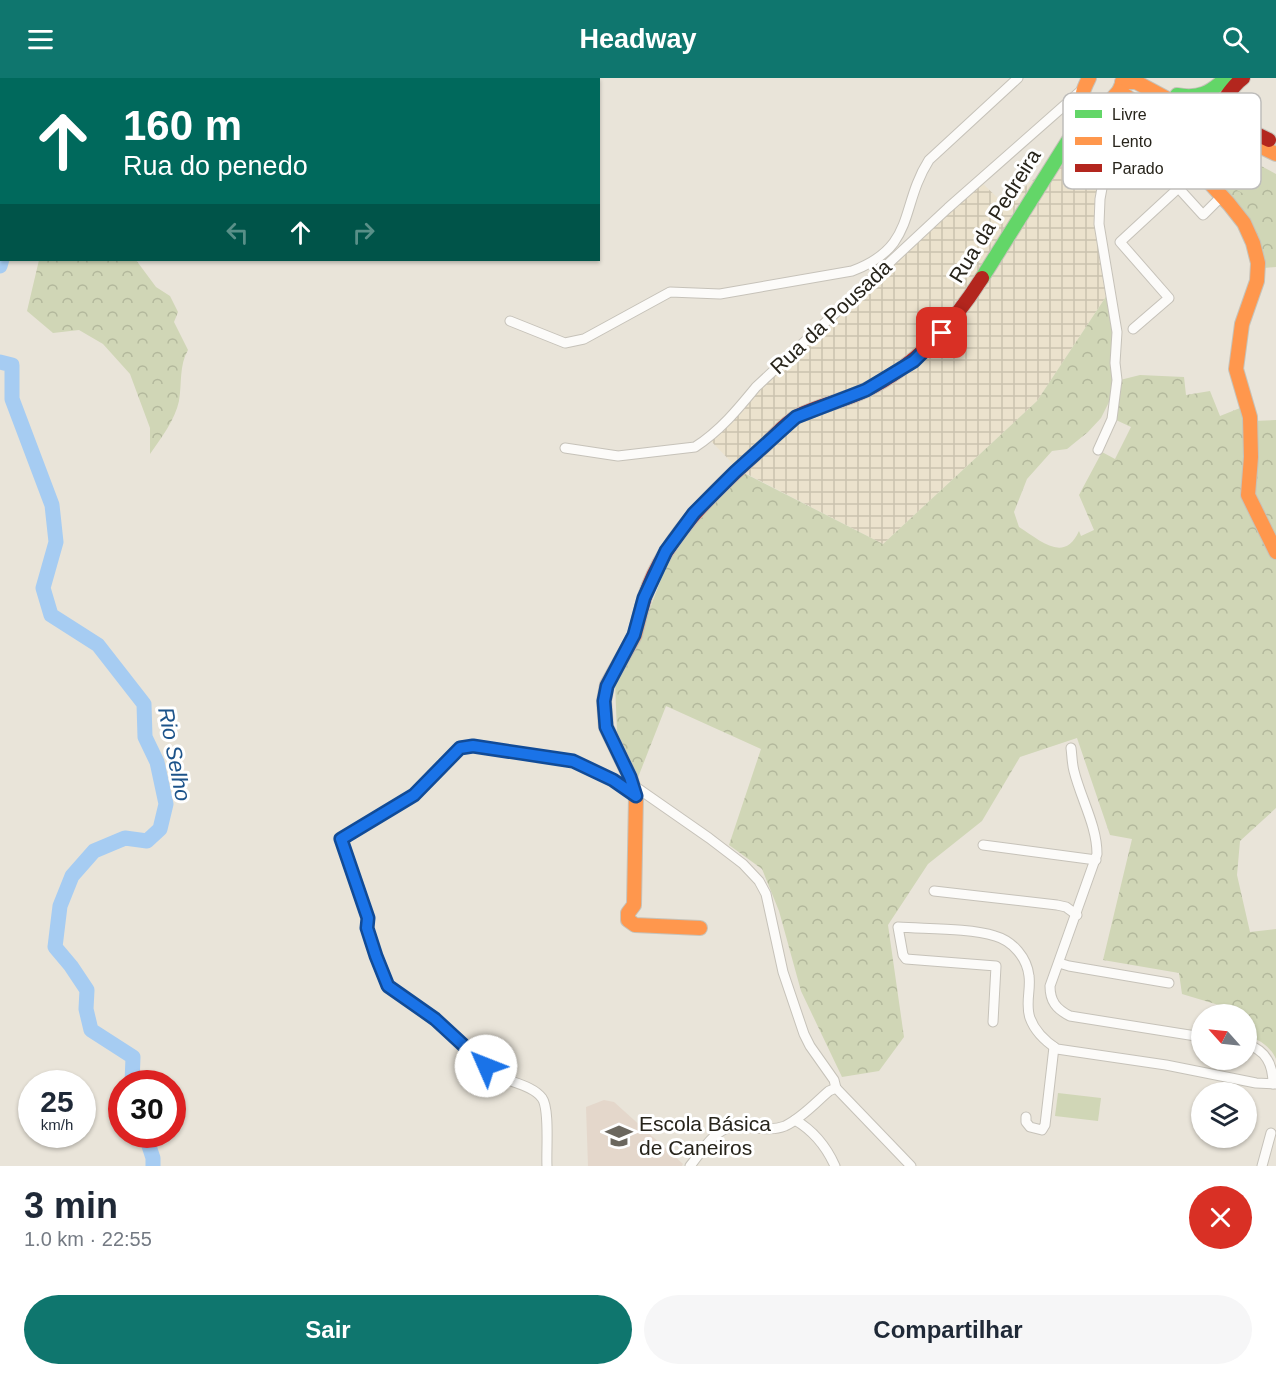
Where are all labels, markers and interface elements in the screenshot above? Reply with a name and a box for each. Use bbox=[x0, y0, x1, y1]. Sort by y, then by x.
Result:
icon: menu bbox=[24, 23, 57, 56]
icon: search bbox=[1219, 23, 1252, 56]
text: Headway bbox=[579, 24, 697, 54]
legend bbox=[1063, 93, 1261, 189]
icon: ahead bbox=[24, 102, 102, 180]
text: 160 m bbox=[123, 102, 242, 149]
text: Livre bbox=[1112, 106, 1147, 123]
text: Lento bbox=[1112, 133, 1152, 150]
street label: Rua da Pedreira bbox=[944, 145, 1045, 287]
text: Rua do penedo bbox=[123, 151, 308, 181]
text: Parado bbox=[1112, 160, 1164, 177]
icon: left bbox=[221, 216, 254, 249]
icon: ahead bbox=[284, 216, 317, 249]
icon: right bbox=[347, 216, 380, 249]
street label: Rua da Pousada bbox=[766, 255, 896, 378]
pin bbox=[916, 307, 967, 358]
icon: arrive bbox=[925, 316, 958, 349]
water label: Rio Selho bbox=[153, 705, 196, 803]
north arrow bbox=[1191, 1004, 1257, 1070]
map controls bbox=[1191, 1004, 1257, 1148]
position arrow bbox=[454, 1034, 518, 1098]
speed limit sign: 30 bbox=[108, 1070, 186, 1148]
button: layers bbox=[1191, 1082, 1257, 1148]
text: 25 bbox=[40, 1085, 74, 1118]
place label: Escola Básica de Caneiros bbox=[639, 1112, 771, 1159]
text: km/h bbox=[41, 1116, 73, 1133]
school or university icon: Escola Básica de Caneiros bbox=[604, 1121, 634, 1151]
text: 3 min bbox=[24, 1185, 118, 1226]
button: close bbox=[1189, 1186, 1252, 1249]
text: 1.0 km · 22:55 bbox=[24, 1228, 152, 1250]
button: Sair bbox=[24, 1295, 632, 1364]
button: Compartilhar bbox=[644, 1295, 1252, 1364]

